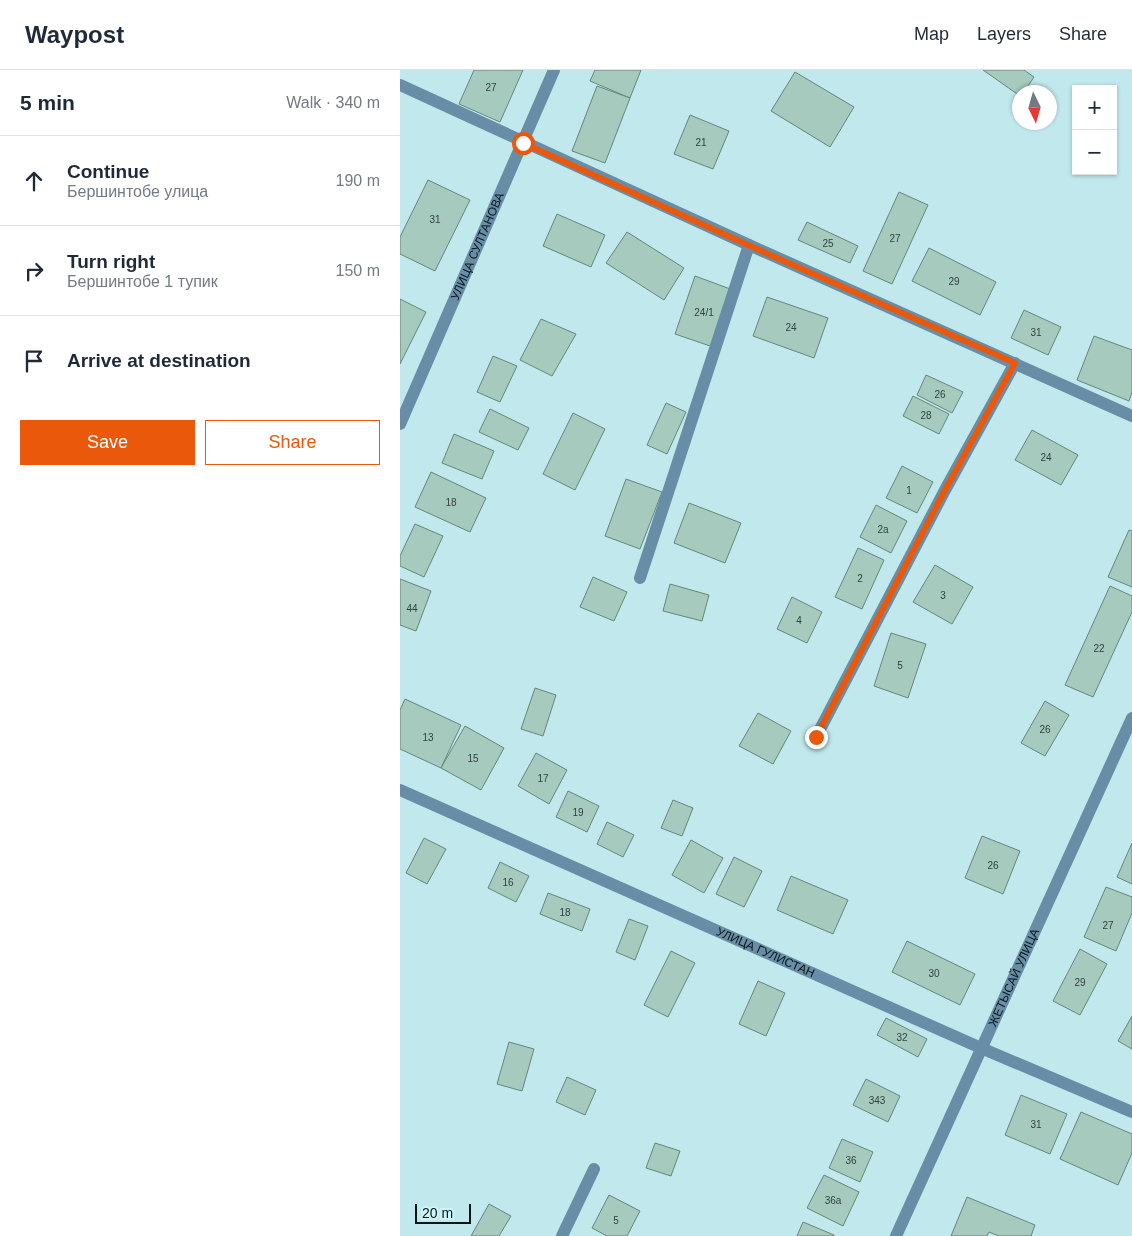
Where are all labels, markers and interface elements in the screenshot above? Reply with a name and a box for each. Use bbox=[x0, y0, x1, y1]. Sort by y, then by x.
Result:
text: Waypost bbox=[25, 21, 124, 48]
text: Map bbox=[914, 24, 949, 44]
text: Layers bbox=[977, 24, 1031, 44]
text: Share bbox=[1059, 24, 1107, 44]
house number: 27 bbox=[485, 82, 497, 93]
north arrow bbox=[1012, 85, 1057, 130]
map controls bbox=[1072, 85, 1117, 175]
button: + bbox=[1072, 85, 1117, 130]
text: 5 min bbox=[20, 91, 75, 114]
text: Walk · 340 m bbox=[286, 94, 380, 111]
button: − bbox=[1072, 130, 1117, 175]
route start bbox=[512, 132, 535, 155]
house number: 21 bbox=[695, 137, 707, 148]
text: Continue bbox=[67, 161, 149, 182]
icon: ahead bbox=[20, 167, 48, 195]
text: 190 m bbox=[336, 172, 380, 189]
text: Бершинтобе улица bbox=[67, 183, 208, 200]
street label: УЛИЦА СУЛТАНОВА bbox=[448, 190, 507, 302]
house number: 31 bbox=[429, 214, 441, 225]
house number: 27 bbox=[889, 233, 901, 244]
house number: 25 bbox=[822, 238, 834, 249]
text: Turn right bbox=[67, 251, 155, 272]
icon: right bbox=[20, 257, 48, 285]
text: 150 m bbox=[336, 262, 380, 279]
text: Бершинтобе 1 тупик bbox=[67, 273, 218, 290]
house number: 29 bbox=[948, 276, 960, 287]
house number: 24/1 bbox=[694, 307, 714, 318]
house number: 24 bbox=[785, 322, 797, 333]
house number: 31 bbox=[1030, 327, 1042, 338]
icon: arrive bbox=[20, 347, 48, 375]
text: Arrive at destination bbox=[67, 350, 251, 371]
house number: 26 bbox=[934, 389, 946, 400]
house number: 28 bbox=[920, 410, 932, 421]
button: Save bbox=[20, 420, 195, 465]
button: Share bbox=[205, 420, 380, 465]
house number: 24 bbox=[1040, 452, 1052, 463]
house number: 1 bbox=[906, 485, 912, 496]
house number: 18 bbox=[445, 497, 457, 508]
house number: 2а bbox=[877, 524, 889, 535]
house number: 2 bbox=[857, 573, 863, 584]
house number: 3 bbox=[940, 590, 946, 601]
house number: 44 bbox=[406, 603, 418, 614]
house number: 4 bbox=[796, 615, 802, 626]
house number: 22 bbox=[1093, 643, 1105, 654]
house number: 5 bbox=[897, 660, 903, 671]
house number: 26 bbox=[1039, 724, 1051, 735]
route end bbox=[805, 726, 828, 749]
house number: 13 bbox=[422, 732, 434, 743]
house number: 15 bbox=[467, 753, 479, 764]
house number: 17 bbox=[537, 773, 549, 784]
house number: 19 bbox=[572, 807, 584, 818]
house number: 26 bbox=[987, 860, 999, 871]
house number: 16 bbox=[502, 877, 514, 888]
house number: 18 bbox=[559, 907, 571, 918]
house number: 27 bbox=[1102, 920, 1114, 931]
street label: УЛИЦА ГУЛИСТАН bbox=[714, 924, 817, 980]
street label: ЖЕТЫСАЙ УЛИЦА bbox=[985, 926, 1042, 1029]
house number: 30 bbox=[928, 968, 940, 979]
house number: 29 bbox=[1074, 977, 1086, 988]
house number: 32 bbox=[896, 1032, 908, 1043]
house number: 343 bbox=[869, 1095, 886, 1106]
house number: 31 bbox=[1030, 1119, 1042, 1130]
house number: 36 bbox=[845, 1155, 857, 1166]
house number: 36а bbox=[825, 1195, 842, 1206]
scale bar bbox=[415, 1201, 471, 1224]
text: 20 m bbox=[422, 1205, 453, 1221]
house number: 5 bbox=[613, 1215, 619, 1226]

